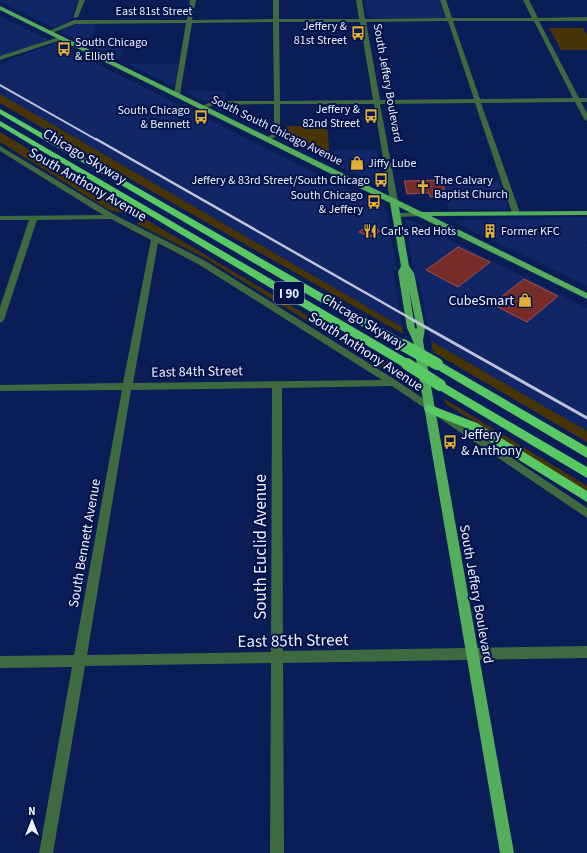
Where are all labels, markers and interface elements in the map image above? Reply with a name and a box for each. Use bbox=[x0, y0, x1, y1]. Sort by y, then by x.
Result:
street label: East 81st Street bbox=[116, 3, 192, 20]
place label: Jeffery & 81st Street bbox=[294, 18, 348, 49]
street label: South Jeffery Boulevard bbox=[369, 22, 406, 144]
bus stop icon: Jeffery & 81st Street bbox=[350, 25, 366, 41]
place label: South Chicago & Elliott bbox=[75, 34, 148, 65]
bus stop icon: South Chicago & Elliott bbox=[56, 41, 72, 57]
street label: South South Chicago Avenue bbox=[208, 91, 345, 170]
place label: Jeffery & 82nd Street bbox=[302, 101, 361, 132]
place label: South Chicago & Bennett bbox=[117, 102, 190, 133]
bus stop icon: Jeffery & 82nd Street bbox=[363, 108, 379, 124]
bus stop icon: South Chicago & Bennett bbox=[193, 109, 209, 125]
street label: Chicago Skyway bbox=[39, 124, 130, 190]
street label: South Anthony Avenue bbox=[25, 143, 150, 227]
shop icon: Jiffy Lube bbox=[349, 155, 365, 171]
place label: Jiffy Lube bbox=[368, 155, 417, 172]
place label: Jeffery & 83rd Street/South Chicago bbox=[191, 172, 370, 189]
bus stop icon: Jeffery & 83rd Street/South Chicago bbox=[373, 172, 389, 188]
place label: The Calvary Baptist Church bbox=[434, 172, 508, 203]
church icon: The Calvary Baptist Church bbox=[415, 179, 431, 195]
place label: South Chicago & Jeffery bbox=[290, 187, 363, 218]
bus stop icon: South Chicago & Jeffery bbox=[366, 194, 382, 210]
restaurant icon: Carl's Red Hots bbox=[362, 223, 378, 239]
place label: Carl's Red Hots bbox=[381, 223, 456, 240]
building icon: Former KFC bbox=[482, 223, 498, 239]
place label: Former KFC bbox=[501, 223, 560, 240]
road number: I 90 bbox=[274, 282, 304, 304]
street label: Chicago Skyway bbox=[318, 289, 409, 355]
place label: CubeSmart bbox=[448, 291, 514, 311]
shop icon: CubeSmart bbox=[517, 292, 533, 308]
street label: South Anthony Avenue bbox=[304, 307, 427, 397]
street label: East 84th Street bbox=[151, 361, 243, 383]
place label: Jeffery & Anthony bbox=[461, 425, 522, 461]
bus stop icon: Jeffery & Anthony bbox=[442, 434, 458, 450]
street label: South Euclid Avenue bbox=[249, 474, 273, 620]
street label: South Bennett Avenue bbox=[64, 477, 106, 609]
street label: South Jeffery Boulevard bbox=[454, 523, 498, 665]
street label: East 85th Street bbox=[237, 628, 349, 654]
north arrow bbox=[12, 801, 52, 841]
text: N bbox=[28, 804, 36, 819]

